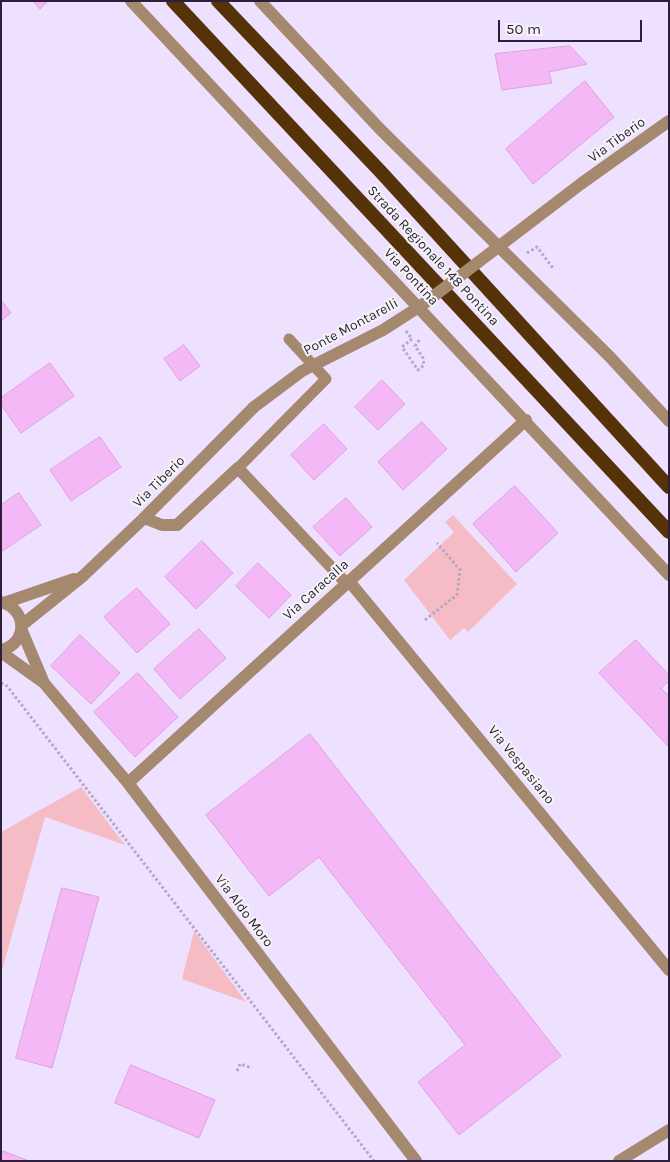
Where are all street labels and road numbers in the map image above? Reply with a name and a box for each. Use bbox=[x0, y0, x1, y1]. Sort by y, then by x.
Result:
street label: Via Tiberio bbox=[585, 114, 649, 166]
street label: Strada Regionale 148 Pontina bbox=[364, 182, 502, 330]
street label: Via Pontina bbox=[380, 245, 442, 309]
street label: Ponte Montarelli bbox=[301, 295, 401, 359]
street label: Via Tiberio bbox=[130, 453, 188, 511]
street label: Via Caracalla bbox=[280, 556, 352, 624]
street label: Via Vespasiano bbox=[484, 722, 558, 808]
street label: Via Aldo Moro bbox=[211, 871, 277, 951]

